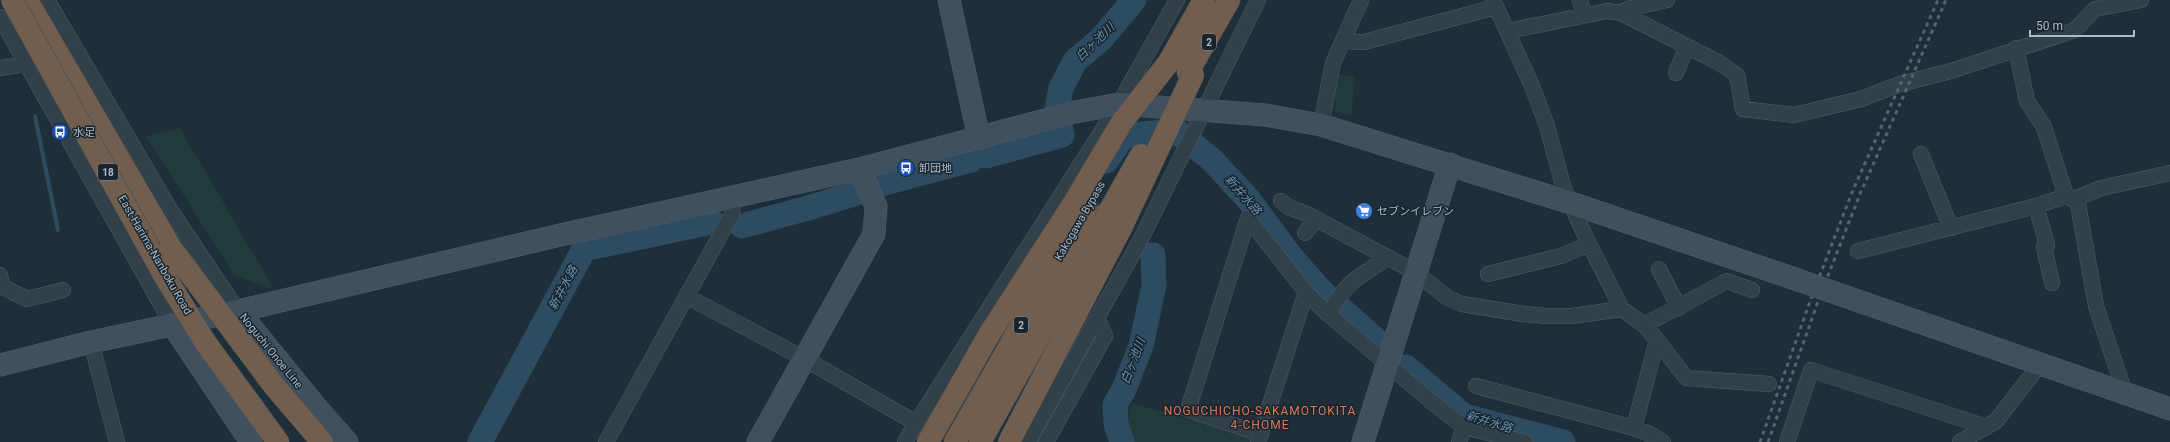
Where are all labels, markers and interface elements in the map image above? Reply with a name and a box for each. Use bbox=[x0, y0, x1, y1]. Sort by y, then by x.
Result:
scale bar bbox=[2030, 12, 2134, 38]
water label: 白ヶ池川 bbox=[1073, 19, 1119, 64]
text: 50 m bbox=[2036, 19, 2063, 33]
road number: 2 bbox=[1202, 34, 1216, 50]
bus stop icon: 水足 bbox=[50, 122, 70, 142]
place label: 水足 bbox=[73, 126, 95, 139]
bus stop icon: 卸団地 bbox=[896, 158, 916, 178]
place label: 卸団地 bbox=[919, 162, 952, 175]
road number: 18 bbox=[98, 164, 118, 180]
water label: 新井水路 bbox=[1222, 172, 1265, 218]
street label: Kakogawa Bypass bbox=[1052, 179, 1108, 263]
street label: East-Harima-Nanboku Road bbox=[116, 193, 194, 317]
supermarket icon: セブンイレブン bbox=[1354, 201, 1374, 221]
place label: セブンイレブン bbox=[1377, 205, 1454, 218]
water label: 新井水路 bbox=[546, 263, 581, 312]
street label: Noguchi Onoe Line bbox=[237, 311, 305, 391]
road number: 2 bbox=[1014, 317, 1028, 333]
water label: 白ヶ池川 bbox=[1118, 334, 1149, 386]
district label: NOGUCHICHO-SAKAMOTOKITA 4-CHOME bbox=[1164, 404, 1356, 432]
water label: 新井水路 bbox=[1464, 408, 1515, 436]

